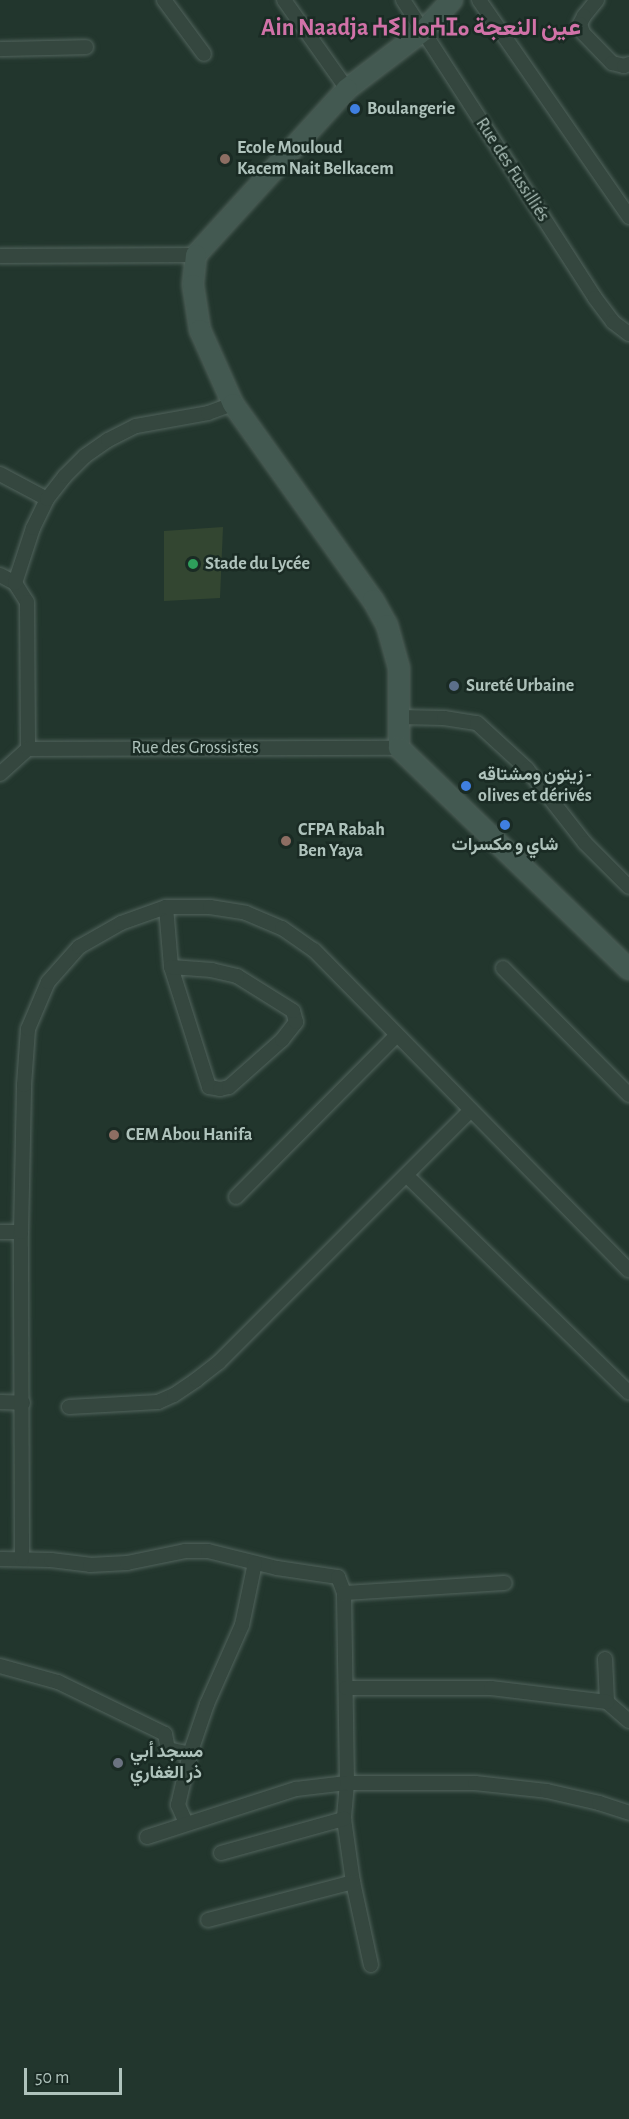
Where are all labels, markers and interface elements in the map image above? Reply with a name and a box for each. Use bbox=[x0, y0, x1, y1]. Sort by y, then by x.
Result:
district label: Ain Naadja ⵄⵉⵏ ⵏⴰⵄⵊⴰ عين النعجة bbox=[261, 15, 581, 43]
place label: Boulangerie bbox=[367, 98, 455, 120]
marker: Boulangerie bbox=[348, 102, 362, 116]
street label: Rue des Fussilliés bbox=[470, 114, 554, 226]
place label: Ecole Mouloud Kacem Nait Belkacem bbox=[237, 138, 394, 180]
marker: Ecole Mouloud Kacem Nait Belkacem bbox=[218, 152, 232, 166]
place label: Stade du Lycée bbox=[205, 553, 310, 575]
marker: Stade du Lycée bbox=[186, 557, 200, 571]
place label: Sureté Urbaine bbox=[466, 675, 574, 697]
marker: Sureté Urbaine bbox=[447, 679, 461, 693]
street label: Rue des Grossistes bbox=[131, 737, 259, 759]
place label: زيتون ومشتاقه - olives et dérivés bbox=[478, 765, 592, 808]
marker: زيتون ومشتاقه - olives et dérivés bbox=[459, 779, 473, 793]
marker: شاي و مكسرات bbox=[498, 818, 512, 832]
place label: CFPA Rabah Ben Yaya bbox=[298, 820, 385, 862]
marker: CFPA Rabah Ben Yaya bbox=[279, 834, 293, 848]
place label: شاي و مكسرات bbox=[452, 834, 558, 856]
place label: CEM Abou Hanifa bbox=[126, 1124, 252, 1146]
marker: CEM Abou Hanifa bbox=[107, 1128, 121, 1142]
place label: مسجد أبي ذر الغفاري bbox=[130, 1742, 203, 1784]
marker: مسجد أبي ذر الغفاري bbox=[111, 1756, 125, 1770]
scale bar bbox=[27, 2056, 124, 2094]
text: 50 m bbox=[35, 2069, 69, 2087]

